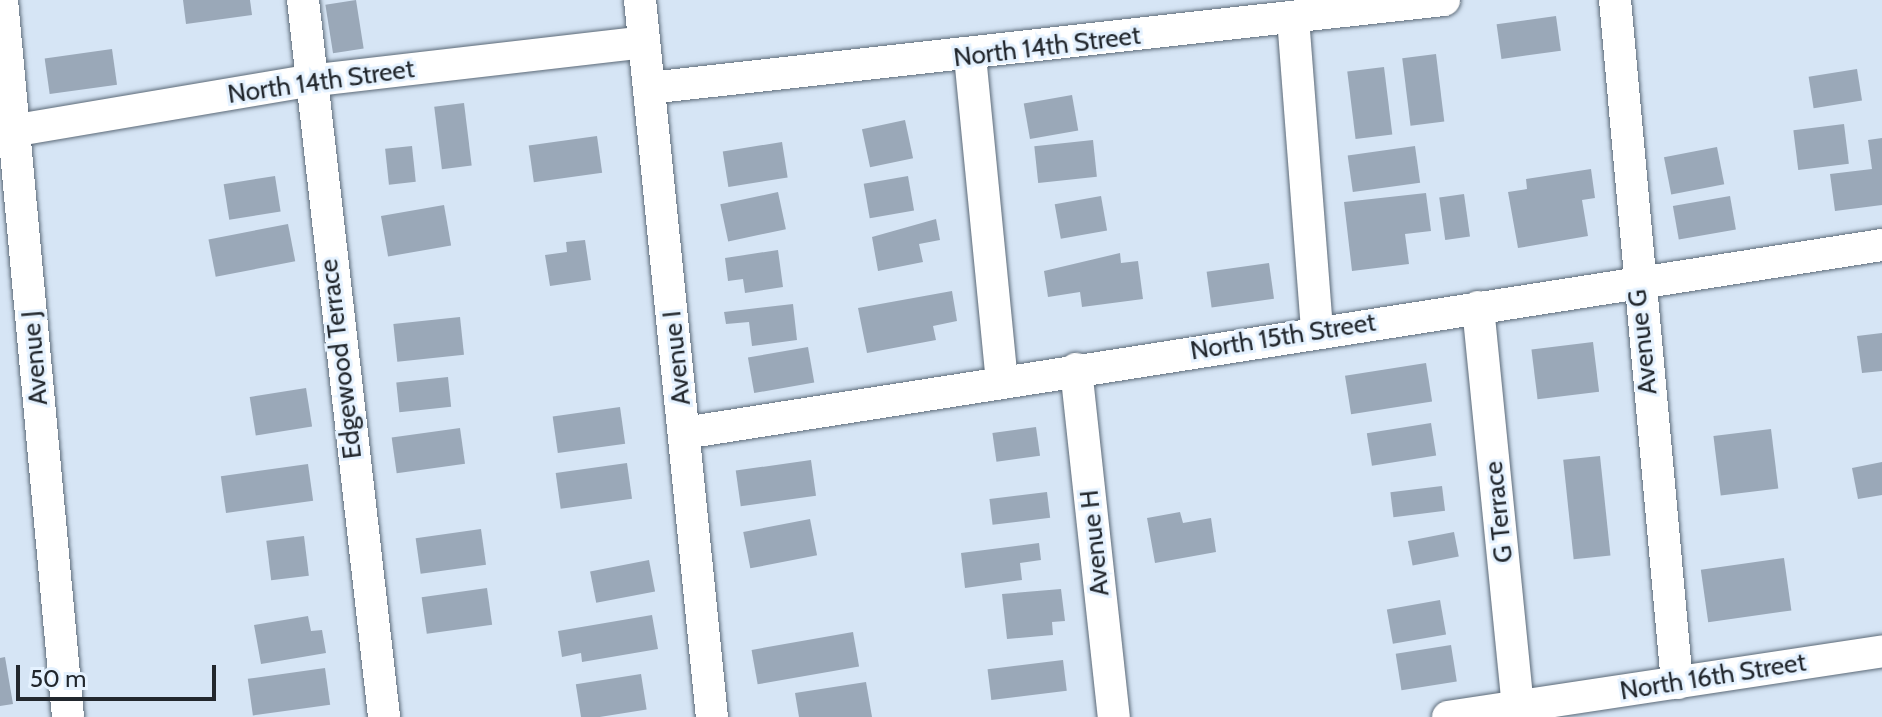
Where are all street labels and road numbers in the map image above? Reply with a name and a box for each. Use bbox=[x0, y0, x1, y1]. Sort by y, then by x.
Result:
street label: North 14th Street bbox=[952, 20, 1142, 74]
street label: North 14th Street bbox=[226, 53, 416, 111]
street label: Edgewood Terrace bbox=[313, 257, 369, 461]
street label: Avenue G bbox=[1622, 288, 1664, 396]
street label: North 15th Street bbox=[1188, 307, 1378, 367]
street label: Avenue J bbox=[15, 309, 55, 407]
street label: Avenue I bbox=[657, 309, 697, 407]
street label: G Terrace bbox=[1478, 460, 1520, 564]
street label: Avenue H bbox=[1074, 488, 1116, 598]
street label: North 16th Street bbox=[1618, 647, 1808, 707]

